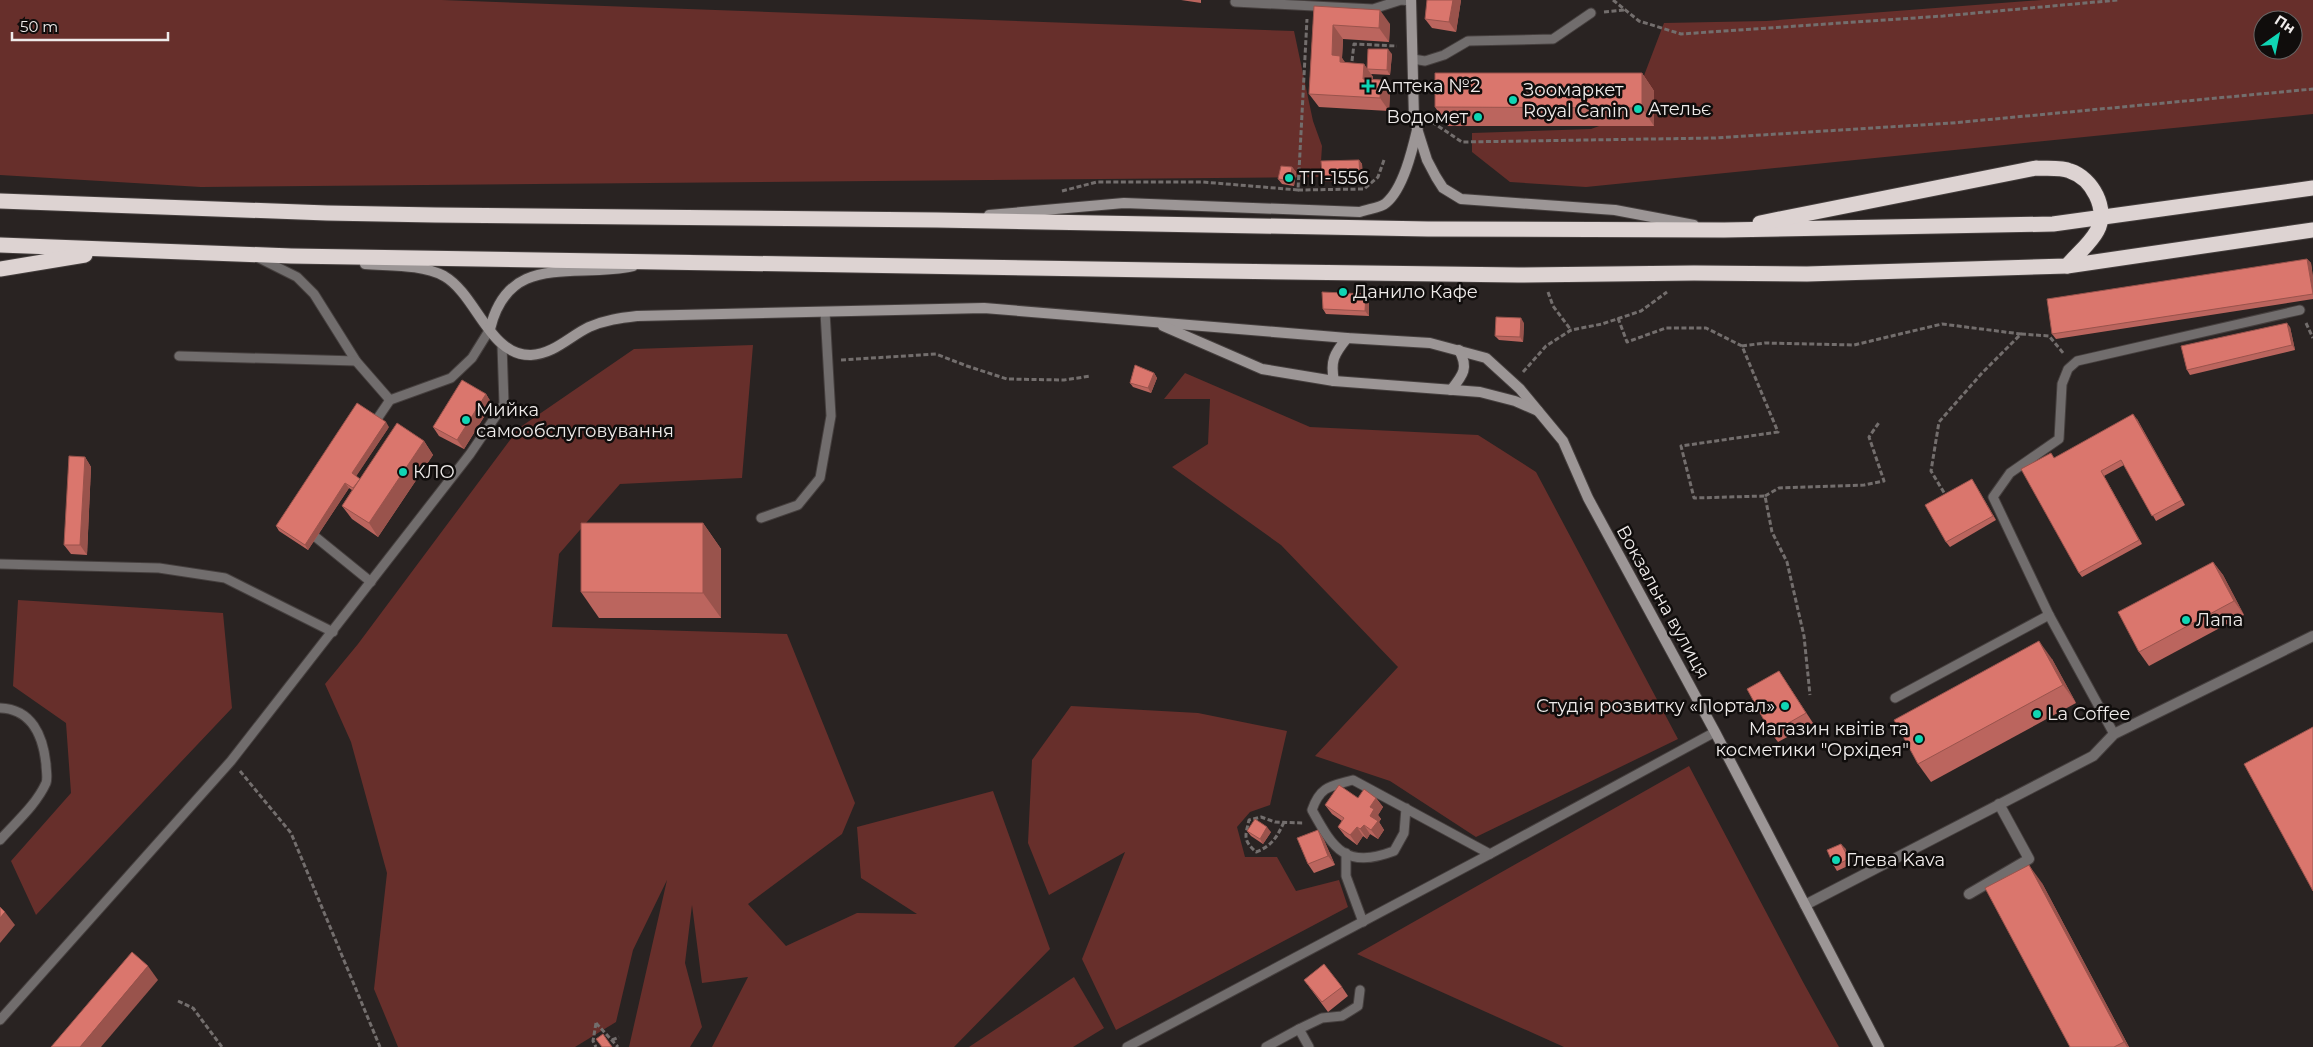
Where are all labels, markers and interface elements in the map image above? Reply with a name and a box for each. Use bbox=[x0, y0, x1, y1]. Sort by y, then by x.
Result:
scale bar bbox=[12, 10, 169, 42]
north arrow bbox=[2253, 10, 2303, 60]
text: Пн bbox=[2271, 11, 2299, 37]
text: 50 m bbox=[20, 17, 58, 36]
place label: Аптека №2 bbox=[1378, 75, 1480, 97]
place label: Зоомаркет Royal Canin bbox=[1523, 79, 1629, 122]
marker: Аптека №2 bbox=[1362, 80, 1374, 92]
marker: Зоомаркет Royal Canin bbox=[1507, 94, 1519, 106]
place label: Ательє bbox=[1648, 98, 1711, 120]
marker: Ательє bbox=[1632, 103, 1644, 115]
place label: Водомет bbox=[1387, 106, 1468, 128]
marker: Водомет bbox=[1472, 111, 1484, 123]
place label: ТП-1556 bbox=[1299, 167, 1369, 189]
marker: ТП-1556 bbox=[1283, 172, 1295, 184]
place label: Данило Кафе bbox=[1353, 281, 1478, 303]
marker: Данило Кафе bbox=[1337, 286, 1349, 298]
place label: Мийка самообслуговування bbox=[476, 399, 674, 442]
marker: Мийка самообслуговування bbox=[460, 414, 472, 426]
place label: КЛО bbox=[413, 461, 455, 483]
marker: КЛО bbox=[397, 466, 409, 478]
street label: Вокзальна вулиця bbox=[1612, 521, 1714, 683]
place label: Лапа bbox=[2196, 609, 2243, 631]
marker: Лапа bbox=[2180, 614, 2192, 626]
place label: Студія розвитку «Портал» bbox=[1536, 695, 1775, 717]
marker: Студія розвитку «Портал» bbox=[1779, 700, 1791, 712]
place label: La Coffee bbox=[2047, 703, 2131, 725]
marker: La Coffee bbox=[2031, 708, 2043, 720]
place label: Магазин квітів та косметики "Орхідея" bbox=[1716, 718, 1909, 761]
marker: Магазин квітів та косметики "Орхідея" bbox=[1913, 733, 1925, 745]
place label: Глева Kava bbox=[1846, 849, 1945, 871]
marker: Глева Kava bbox=[1830, 854, 1842, 866]

